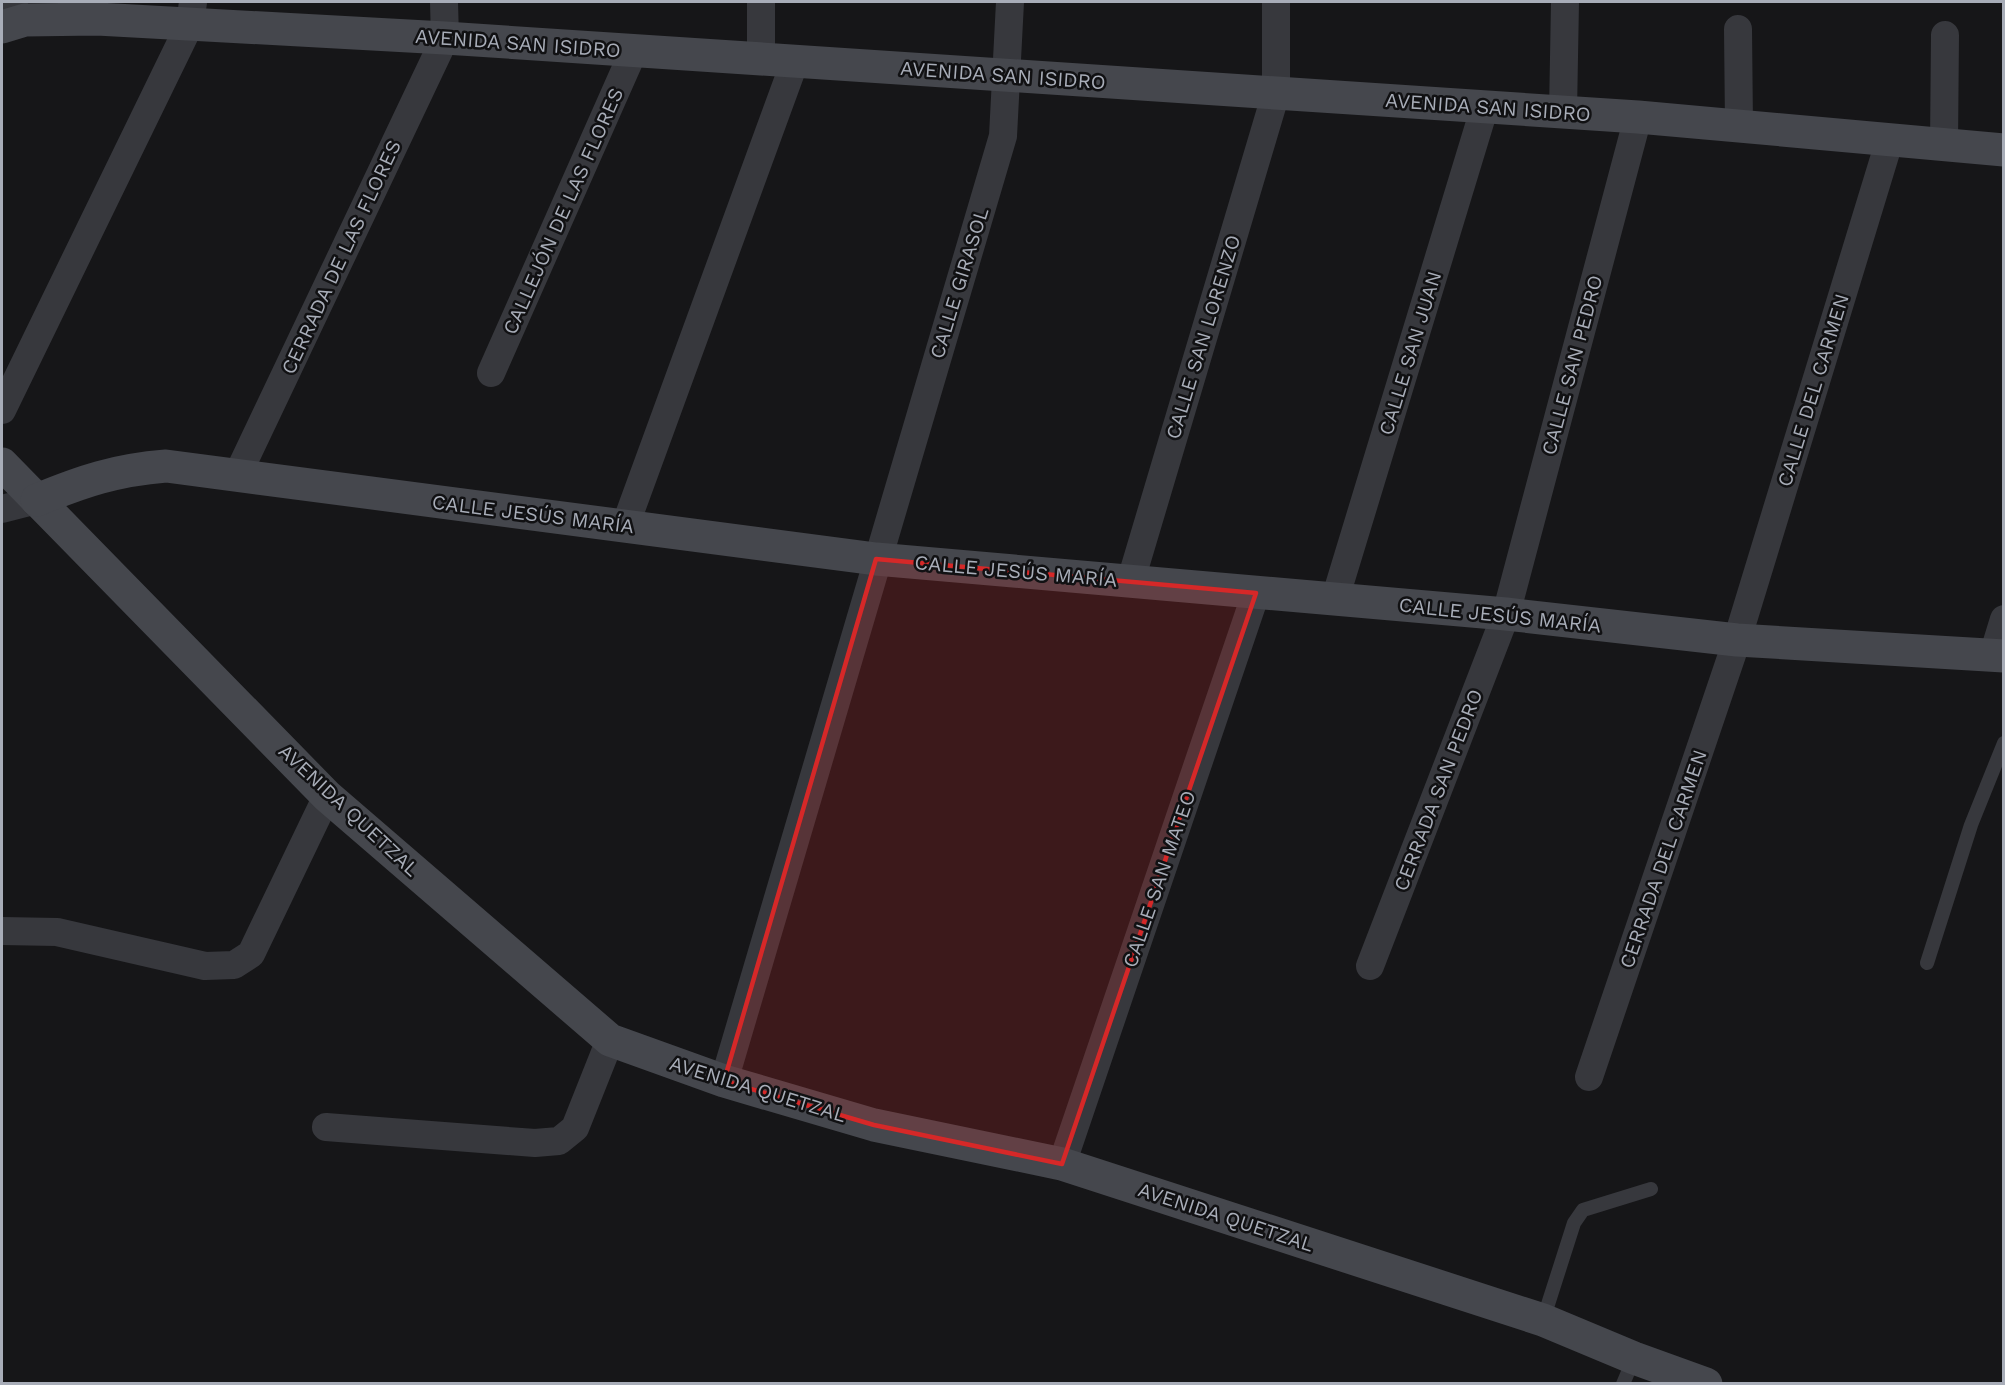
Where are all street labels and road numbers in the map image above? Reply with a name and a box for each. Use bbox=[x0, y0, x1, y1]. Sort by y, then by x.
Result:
street label: AVENIDA SAN ISIDRO bbox=[414, 24, 622, 62]
street label: AVENIDA SAN ISIDRO bbox=[899, 56, 1107, 94]
street label: CALLEJÓN DE LAS FLORES bbox=[498, 84, 628, 338]
street label: AVENIDA SAN ISIDRO bbox=[1384, 88, 1592, 126]
street label: CERRADA DE LAS FLORES bbox=[276, 136, 406, 378]
street label: CALLE GIRASOL bbox=[925, 204, 993, 362]
street label: CALLE SAN LORENZO bbox=[1160, 232, 1246, 442]
street label: CALLE SAN JUAN bbox=[1374, 268, 1446, 438]
street label: CALLE SAN PEDRO bbox=[1536, 272, 1608, 458]
street label: CALLE DEL CARMEN bbox=[1772, 291, 1854, 489]
street label: CALLE JESÚS MARÍA bbox=[431, 490, 635, 538]
street label: CALLE JESÚS MARÍA bbox=[914, 550, 1118, 592]
street label: CALLE JESÚS MARÍA bbox=[1398, 592, 1602, 638]
street label: CERRADA SAN PEDRO bbox=[1388, 686, 1488, 894]
street label: AVENIDA QUETZAL bbox=[274, 739, 424, 881]
street label: CERRADA DEL CARMEN bbox=[1614, 747, 1712, 971]
street label: CALLE SAN MATEO bbox=[1117, 787, 1201, 971]
street label: AVENIDA QUETZAL bbox=[667, 1051, 849, 1127]
street label: AVENIDA QUETZAL bbox=[1135, 1177, 1317, 1257]

